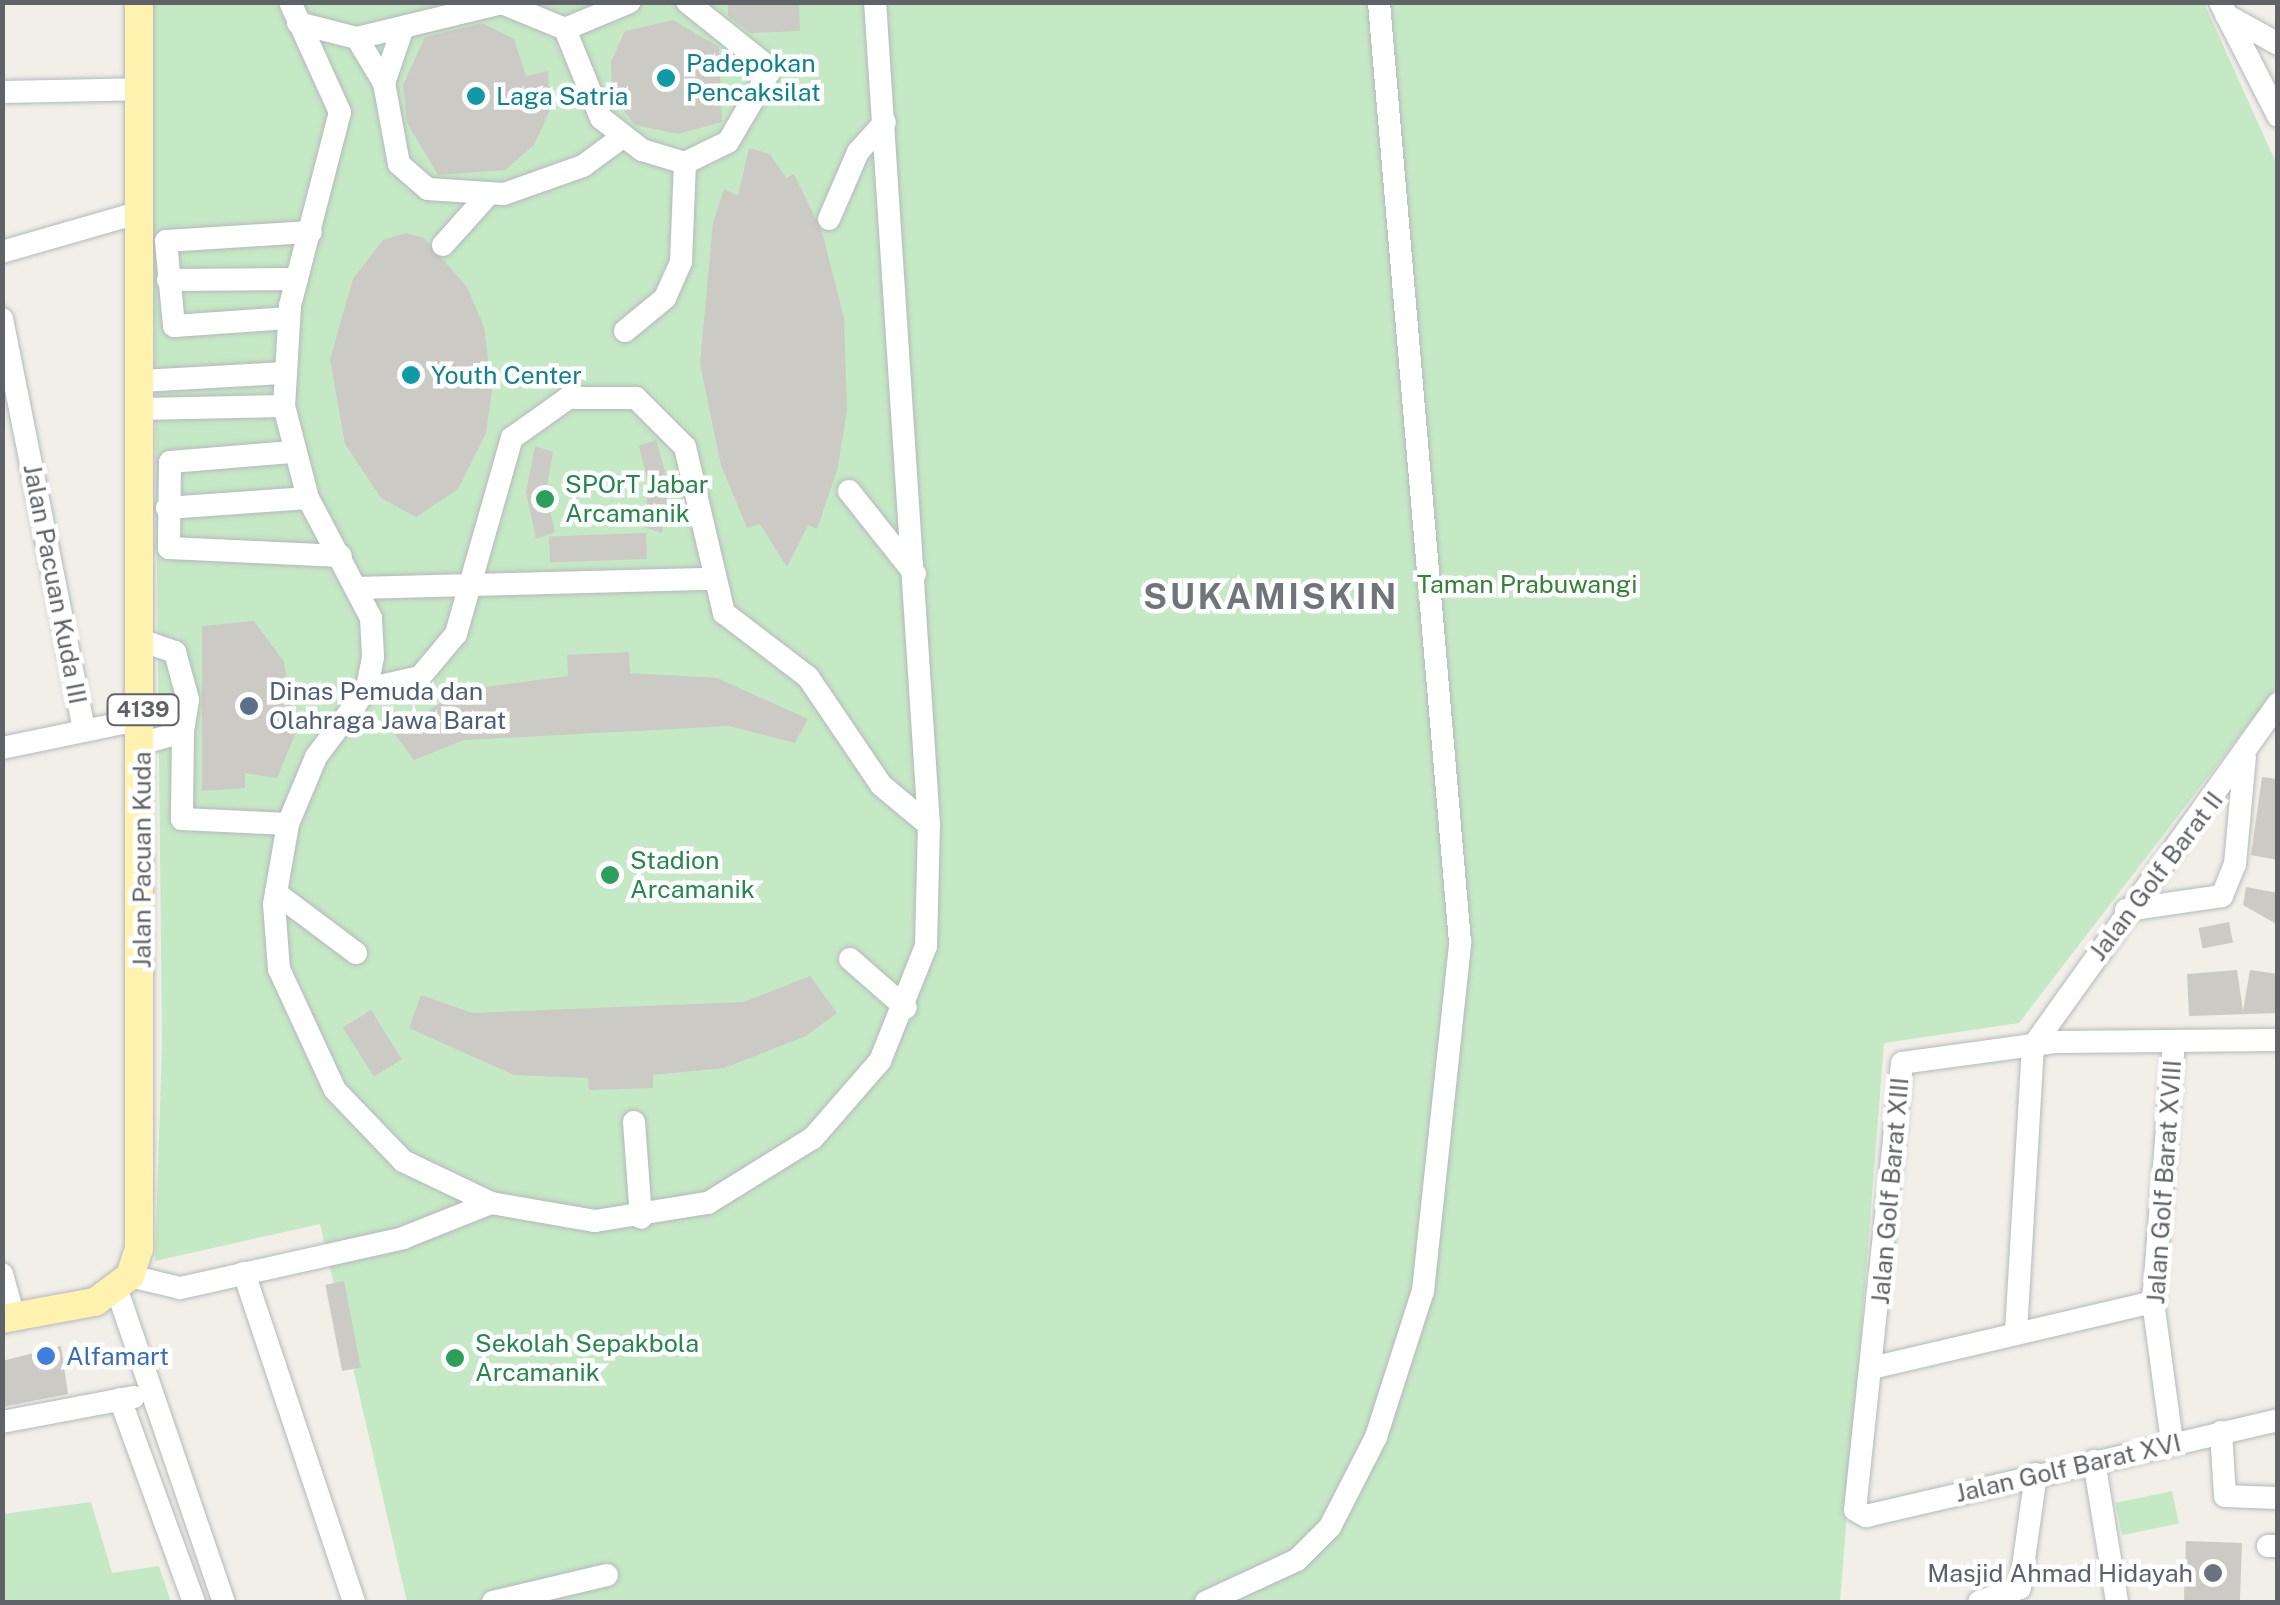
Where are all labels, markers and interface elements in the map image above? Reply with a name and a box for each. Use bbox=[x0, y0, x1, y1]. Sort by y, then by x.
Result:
place label: Padepokan Pencaksilat bbox=[686, 49, 821, 108]
marker: Padepokan Pencaksilat bbox=[655, 67, 677, 89]
place label: Laga Satria bbox=[496, 81, 628, 111]
marker: Laga Satria bbox=[465, 85, 487, 107]
place label: Youth Center bbox=[431, 360, 582, 390]
marker: Youth Center bbox=[400, 364, 422, 386]
street label: Jalan Pacuan Kuda III bbox=[17, 461, 93, 707]
place label: SPOrT Jabar Arcamanik bbox=[565, 470, 708, 529]
marker: SPOrT Jabar Arcamanik bbox=[534, 488, 556, 510]
park label: Taman Prabuwangi bbox=[1417, 569, 1637, 599]
district label: SUKAMISKIN bbox=[1143, 576, 1399, 618]
place label: Dinas Pemuda dan Olahraga Jawa Barat bbox=[269, 677, 506, 736]
road number: 4139 bbox=[106, 693, 180, 727]
marker: Dinas Pemuda dan Olahraga Jawa Barat bbox=[238, 695, 260, 717]
street label: Jalan Pacuan Kuda bbox=[127, 752, 157, 968]
street label: Jalan Golf Barat II bbox=[2083, 786, 2229, 966]
place label: Stadion Arcamanik bbox=[630, 846, 755, 905]
marker: Stadion Arcamanik bbox=[599, 864, 621, 886]
street label: Jalan Golf Barat XVIII bbox=[2140, 1059, 2188, 1305]
street label: Jalan Golf Barat XIII bbox=[1865, 1076, 1915, 1306]
place label: Sekolah Sepakbola Arcamanik bbox=[475, 1329, 699, 1388]
place label: Alfamart bbox=[66, 1341, 169, 1371]
marker: Alfamart bbox=[35, 1345, 57, 1367]
marker: Sekolah Sepakbola Arcamanik bbox=[444, 1347, 466, 1369]
street label: Jalan Golf Barat XVI bbox=[1952, 1427, 2184, 1509]
place label: Masjid Ahmad Hidayah bbox=[1927, 1558, 2193, 1588]
marker: Masjid Ahmad Hidayah bbox=[2202, 1562, 2224, 1584]

